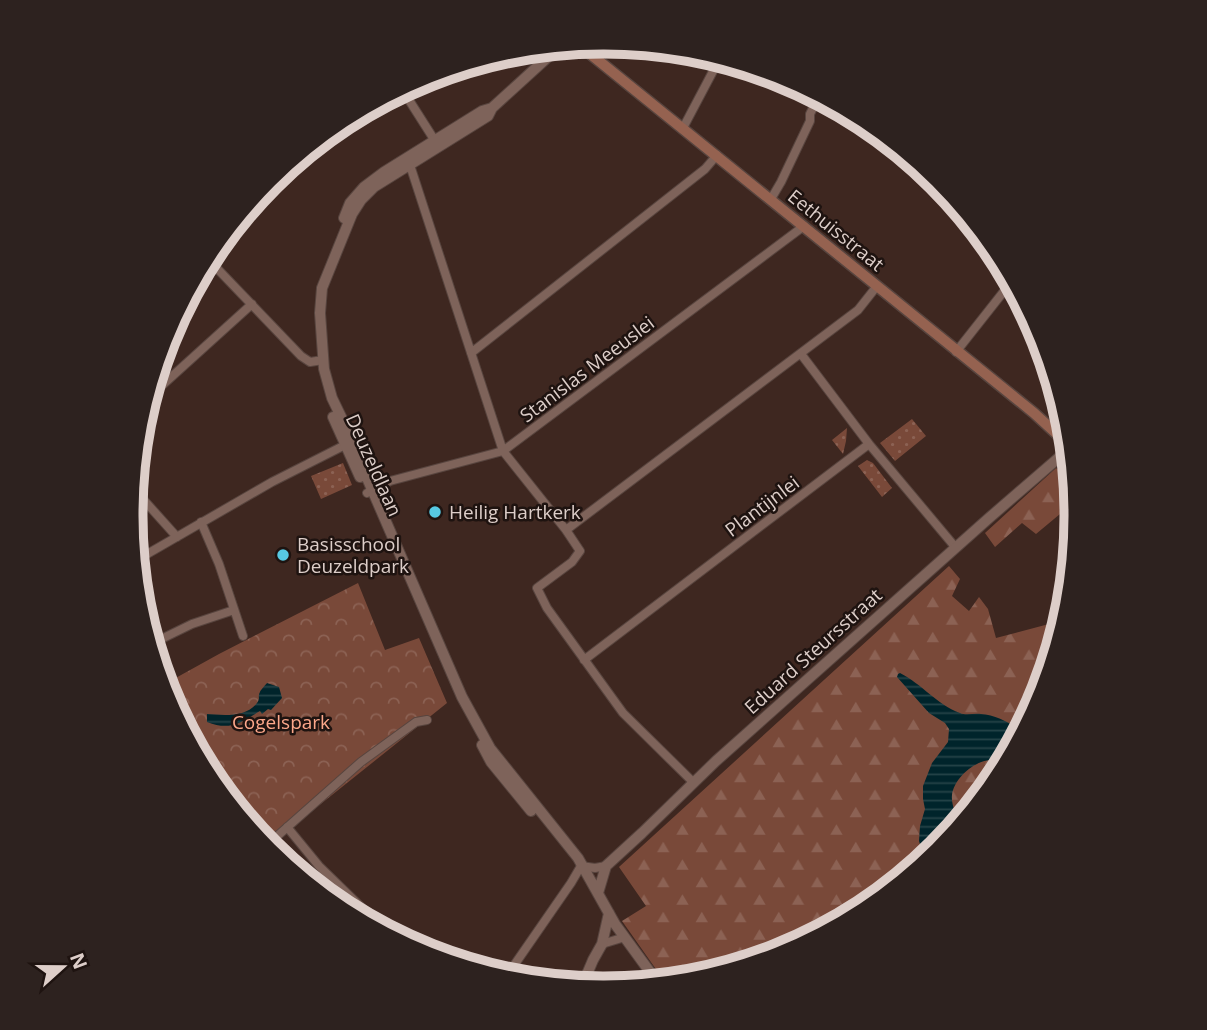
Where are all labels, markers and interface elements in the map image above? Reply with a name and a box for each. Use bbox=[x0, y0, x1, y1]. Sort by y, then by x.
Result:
street label: Eethuisstraat bbox=[782, 183, 890, 277]
street label: Stanislas Meeuslei bbox=[514, 310, 660, 428]
street label: Deuzeldlaan bbox=[340, 410, 408, 520]
street label: Plantijnlei bbox=[720, 470, 804, 542]
place label: Heilig Hartkerk bbox=[449, 499, 581, 525]
marker: Heilig Hartkerk bbox=[427, 504, 443, 520]
place label: Basisschool Deuzeldpark bbox=[297, 531, 409, 579]
marker: Basisschool Deuzeldpark bbox=[275, 547, 291, 563]
street label: Eduard Steursstraat bbox=[739, 582, 887, 720]
park label: Cogelspark bbox=[232, 709, 330, 735]
north arrow bbox=[28, 932, 98, 1002]
text: N bbox=[64, 949, 94, 973]

